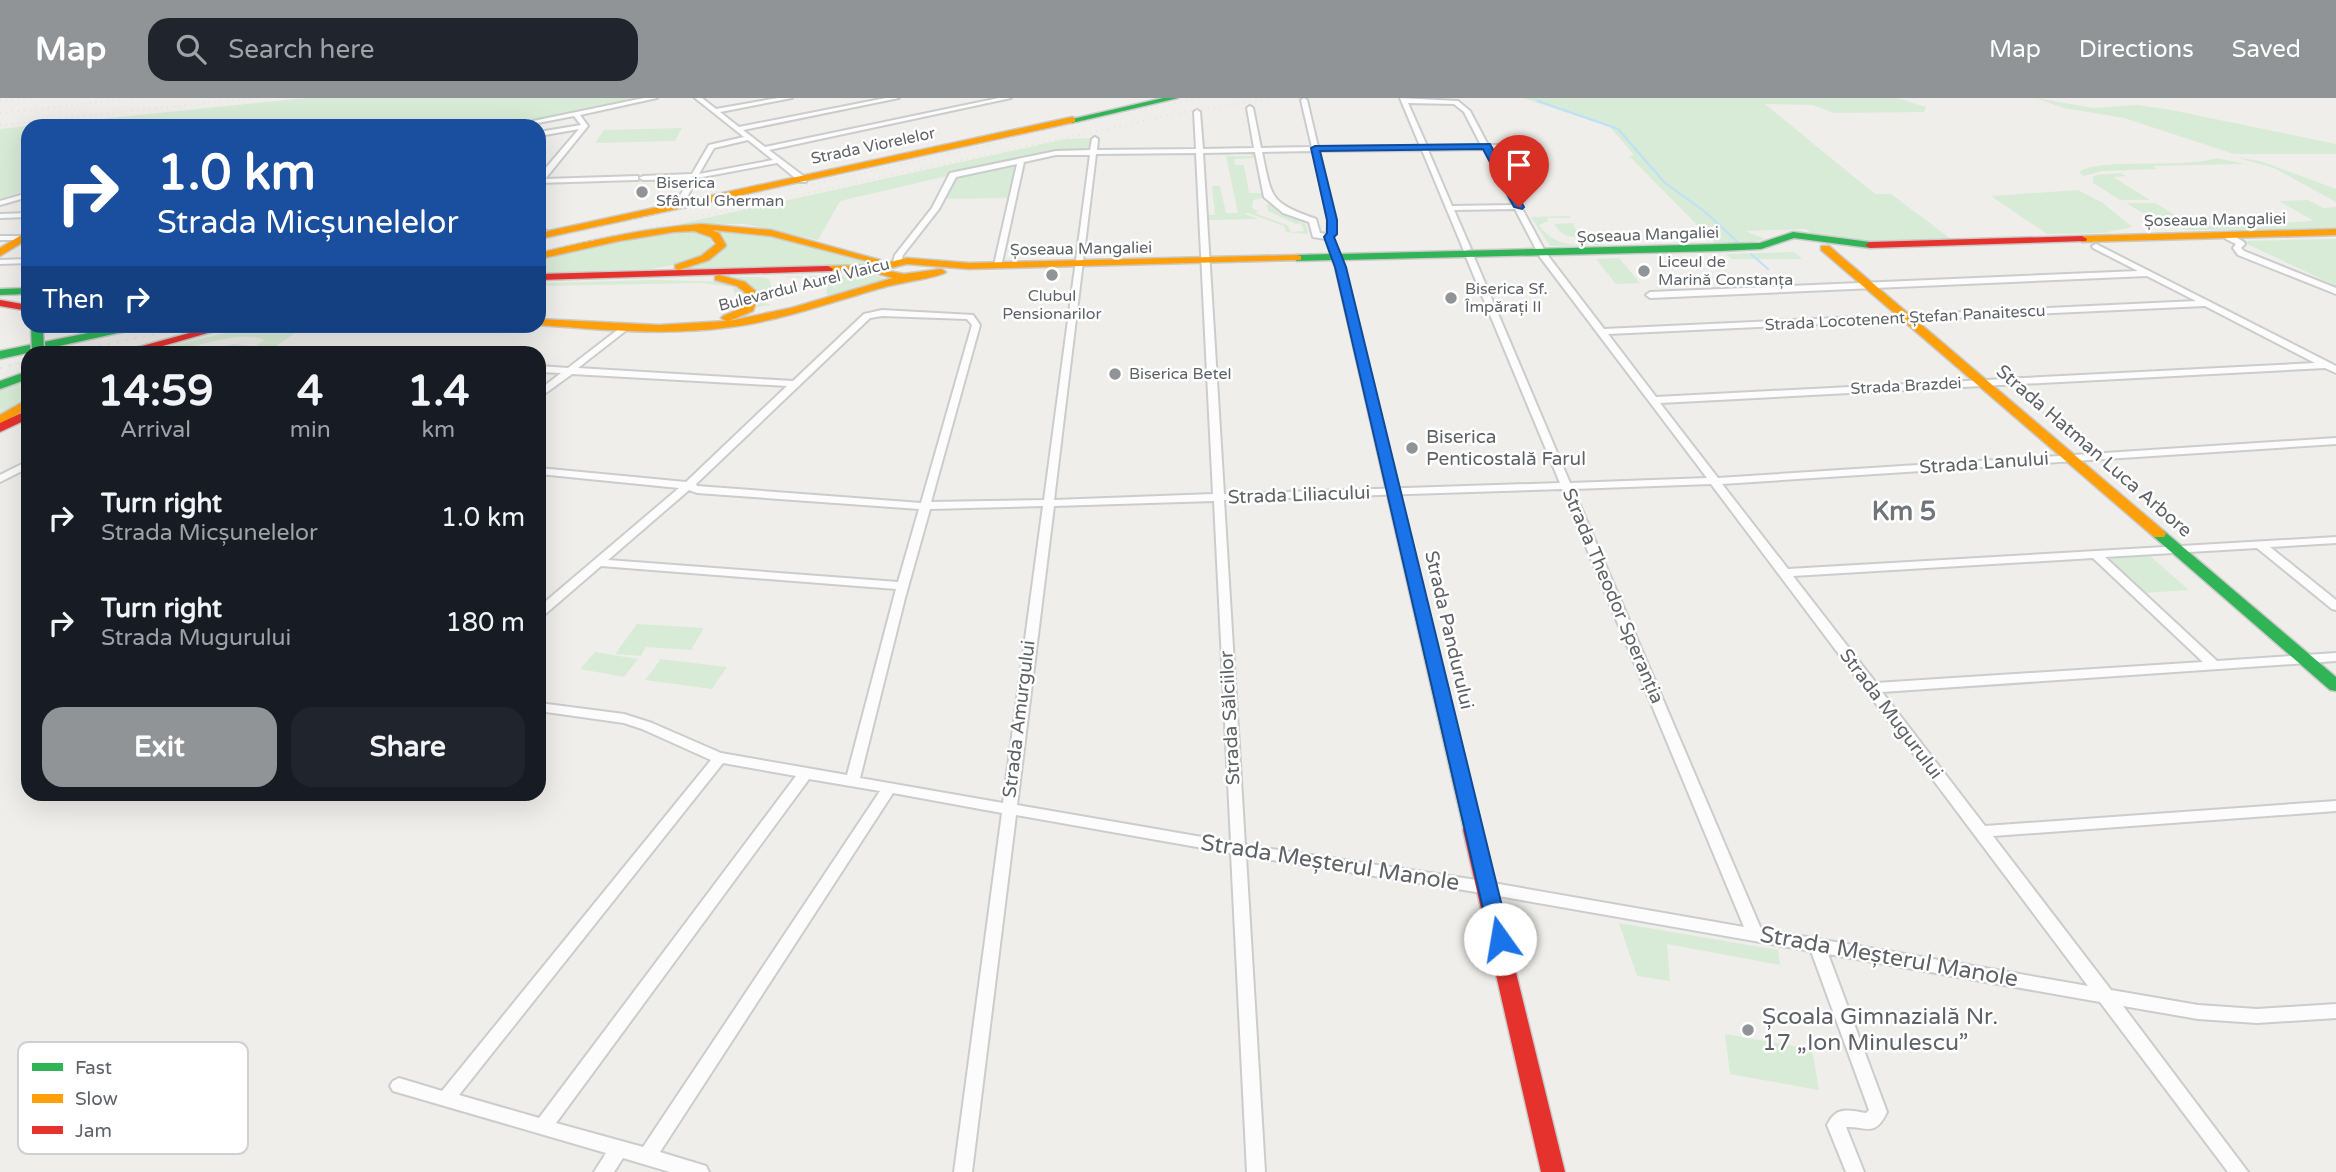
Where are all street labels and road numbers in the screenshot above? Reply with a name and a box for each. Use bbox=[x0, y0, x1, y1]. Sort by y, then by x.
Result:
street label: Strada Viorelelor bbox=[809, 123, 938, 169]
street label: Șoseaua Mangaliei bbox=[2144, 209, 2286, 231]
street label: Șoseaua Mangaliei bbox=[1576, 223, 1720, 247]
street label: Șoseaua Mangaliei bbox=[1010, 238, 1152, 260]
street label: Bulevardul Aurel Vlaicu bbox=[716, 254, 892, 316]
street label: Strada Locotenent Ștefan Panaitescu bbox=[1764, 301, 2046, 335]
street label: Strada Hatman Luca Arbore bbox=[1992, 360, 2196, 542]
street label: Strada Brazdei bbox=[1850, 373, 1962, 399]
street label: Strada Lanului bbox=[1918, 447, 2050, 479]
street label: Strada Liliacului bbox=[1227, 482, 1371, 508]
street label: Strada Theodor Speranția bbox=[1558, 485, 1668, 707]
street label: Strada Pandurului bbox=[1420, 549, 1478, 711]
street label: Strada Amurgului bbox=[998, 639, 1040, 799]
street label: Strada Mugurului bbox=[1835, 645, 1947, 783]
street label: Strada Sălciilor bbox=[1215, 650, 1245, 786]
street label: Strada Meșterul Manole bbox=[1199, 829, 1461, 897]
street label: Strada Meșterul Manole bbox=[1758, 921, 2020, 993]

